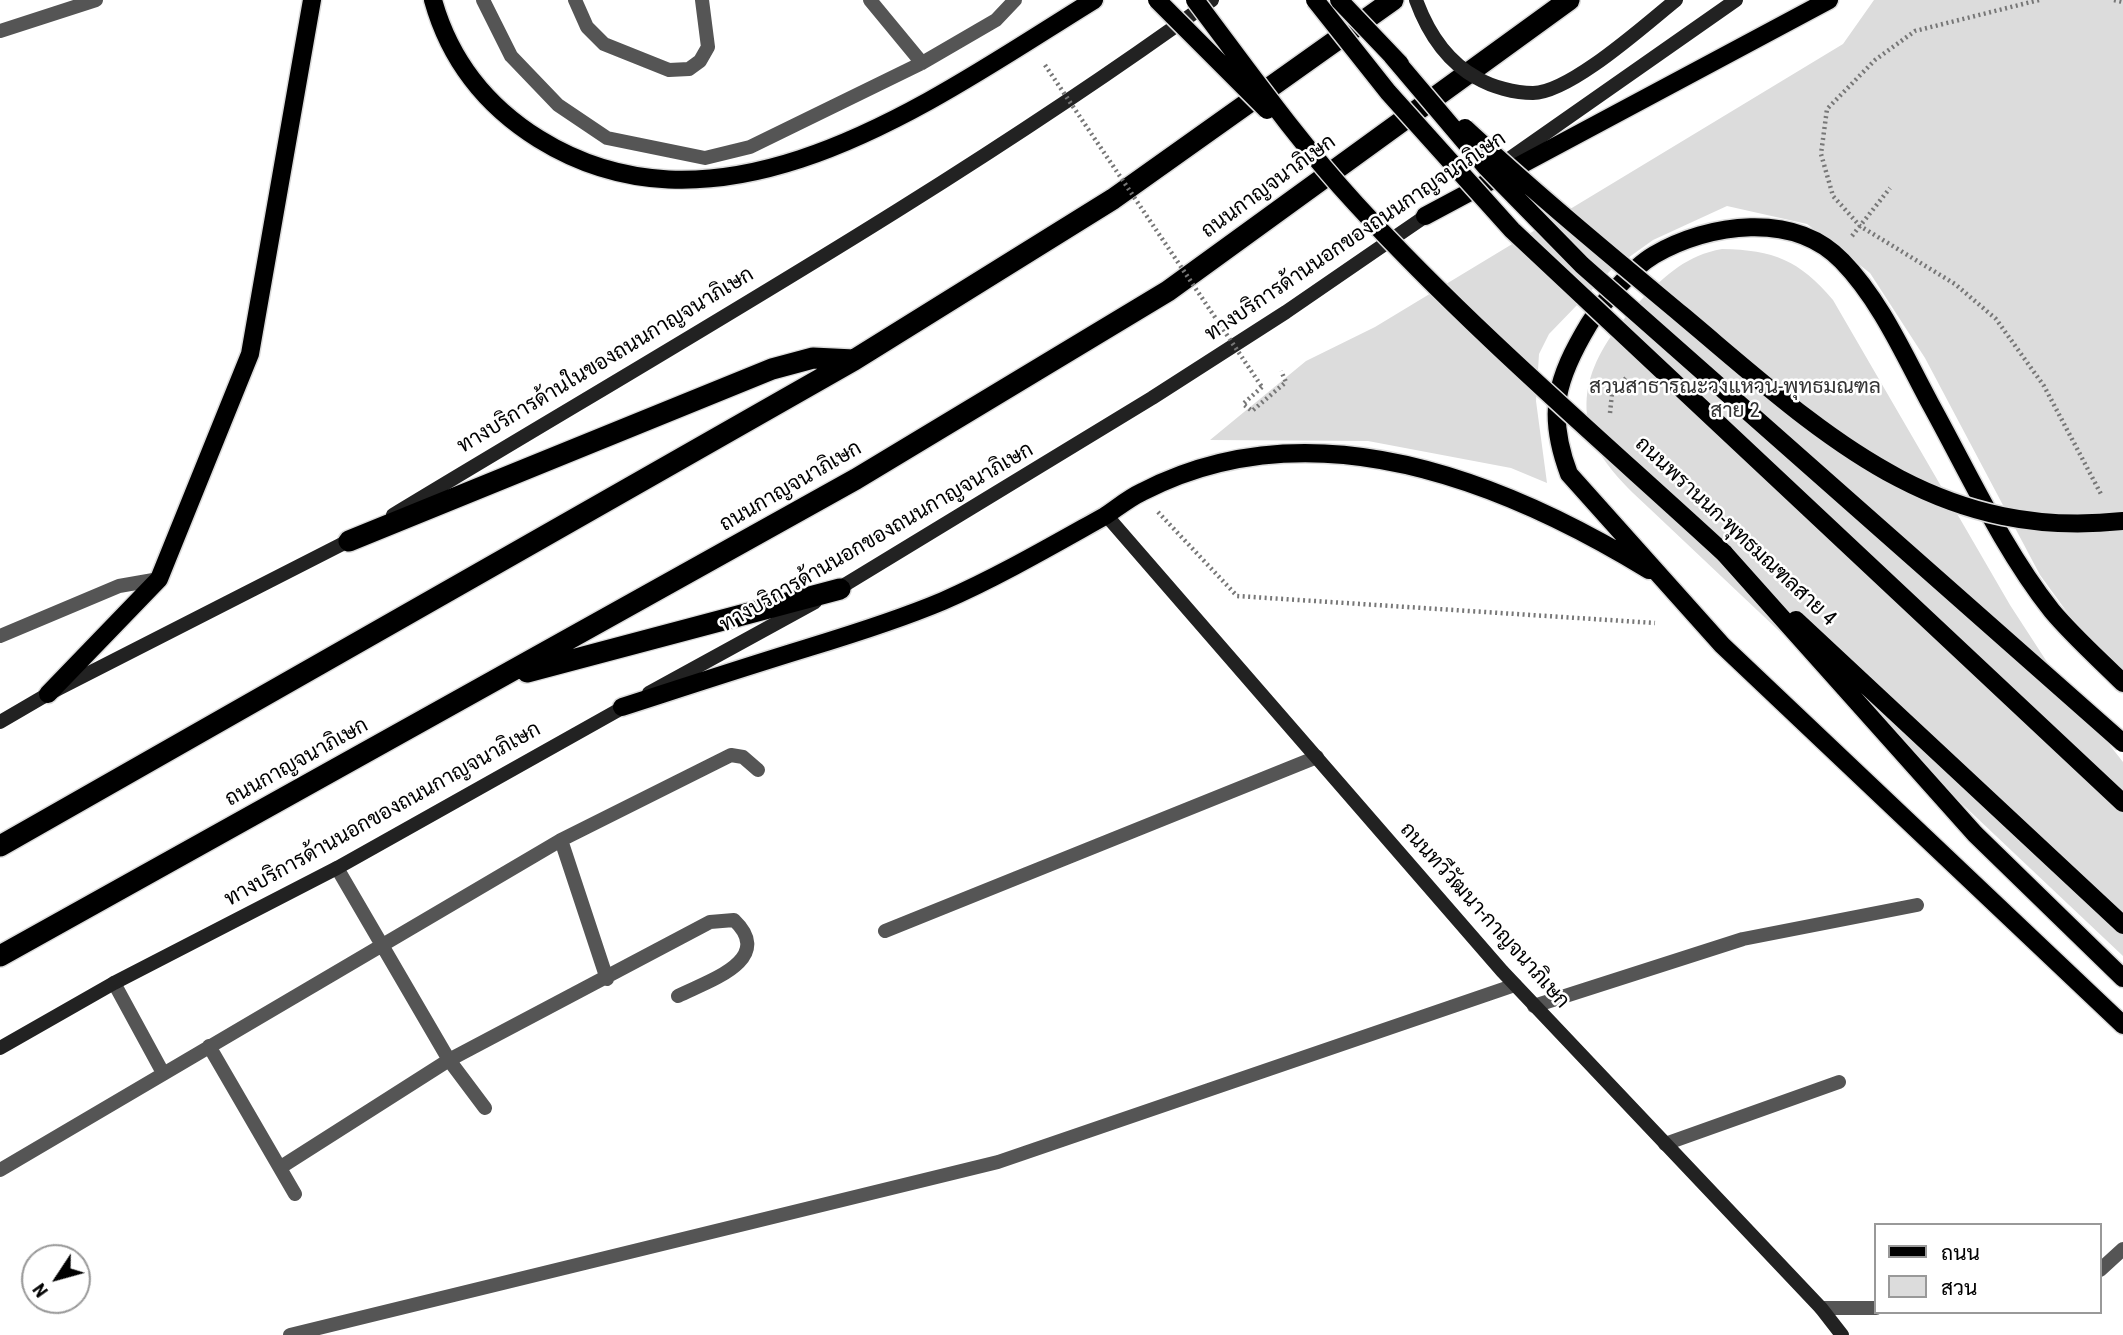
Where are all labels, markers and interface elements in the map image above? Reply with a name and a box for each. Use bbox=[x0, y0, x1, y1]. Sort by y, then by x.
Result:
street label: ทางบริการด้านนอกของถนนกาญจนาภิเษก bbox=[1201, 127, 1511, 347]
street label: ถนนกาญจนาภิเษก bbox=[1197, 130, 1341, 244]
street label: ทางบริการด้านในของถนนกาญจนาภิเษก bbox=[453, 262, 759, 460]
park label: สวนสาธารณะวงแหวน-พุทธมณฑล สาย 2 bbox=[1589, 375, 1881, 425]
street label: ถนนพรานนก-พุทธมณฑลสาย 4 bbox=[1629, 432, 1841, 632]
street label: ถนนกาญจนาภิเษก bbox=[716, 436, 866, 538]
street label: ทางบริการด้านนอกของถนนกาญจนาภิเษก bbox=[716, 438, 1038, 638]
street label: ถนนกาญจนาภิเษก bbox=[221, 713, 373, 813]
street label: ทางบริการด้านนอกของถนนกาญจนาภิเษก bbox=[221, 717, 545, 913]
street label: ถนนทวีวัฒนา-กาญจนาภิเษก bbox=[1394, 818, 1574, 1014]
legend bbox=[1874, 1223, 2102, 1314]
text: ถนน bbox=[1941, 1241, 1980, 1265]
north arrow bbox=[21, 1244, 91, 1314]
text: สวน bbox=[1941, 1276, 1977, 1300]
text: N bbox=[28, 1279, 53, 1302]

